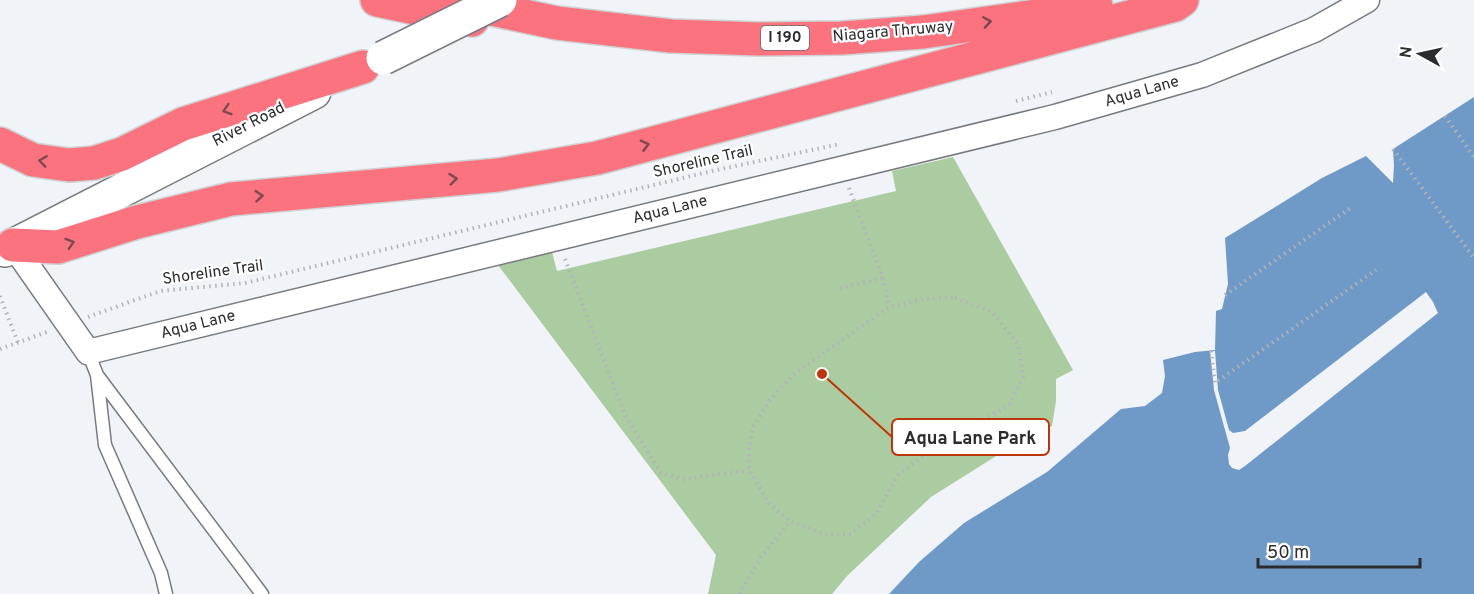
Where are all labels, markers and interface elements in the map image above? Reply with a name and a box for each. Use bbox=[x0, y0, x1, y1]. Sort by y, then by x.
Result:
street label: Niagara Thruway bbox=[832, 17, 954, 47]
one-way arrow bbox=[982, 17, 991, 29]
north arrow bbox=[1390, 24, 1450, 84]
road number: I 190 bbox=[761, 26, 809, 50]
text: N bbox=[1396, 45, 1418, 59]
street label: Aqua Lane bbox=[1103, 72, 1181, 112]
street label: River Road bbox=[209, 98, 289, 152]
one-way arrow bbox=[222, 103, 233, 115]
one-way arrow bbox=[640, 140, 650, 153]
street label: Shoreline Trail bbox=[651, 141, 755, 183]
one-way arrow bbox=[39, 156, 48, 168]
one-way arrow bbox=[449, 173, 458, 186]
one-way arrow bbox=[255, 190, 264, 203]
street label: Aqua Lane bbox=[630, 191, 710, 229]
one-way arrow bbox=[64, 238, 75, 250]
street label: Shoreline Trail bbox=[161, 256, 265, 290]
street label: Aqua Lane bbox=[158, 306, 238, 344]
callout: Aqua Lane Park bbox=[892, 419, 1049, 455]
text: Aqua Lane Park bbox=[904, 428, 1036, 451]
scale bar bbox=[1258, 531, 1420, 569]
text: 50 m bbox=[1267, 542, 1309, 565]

